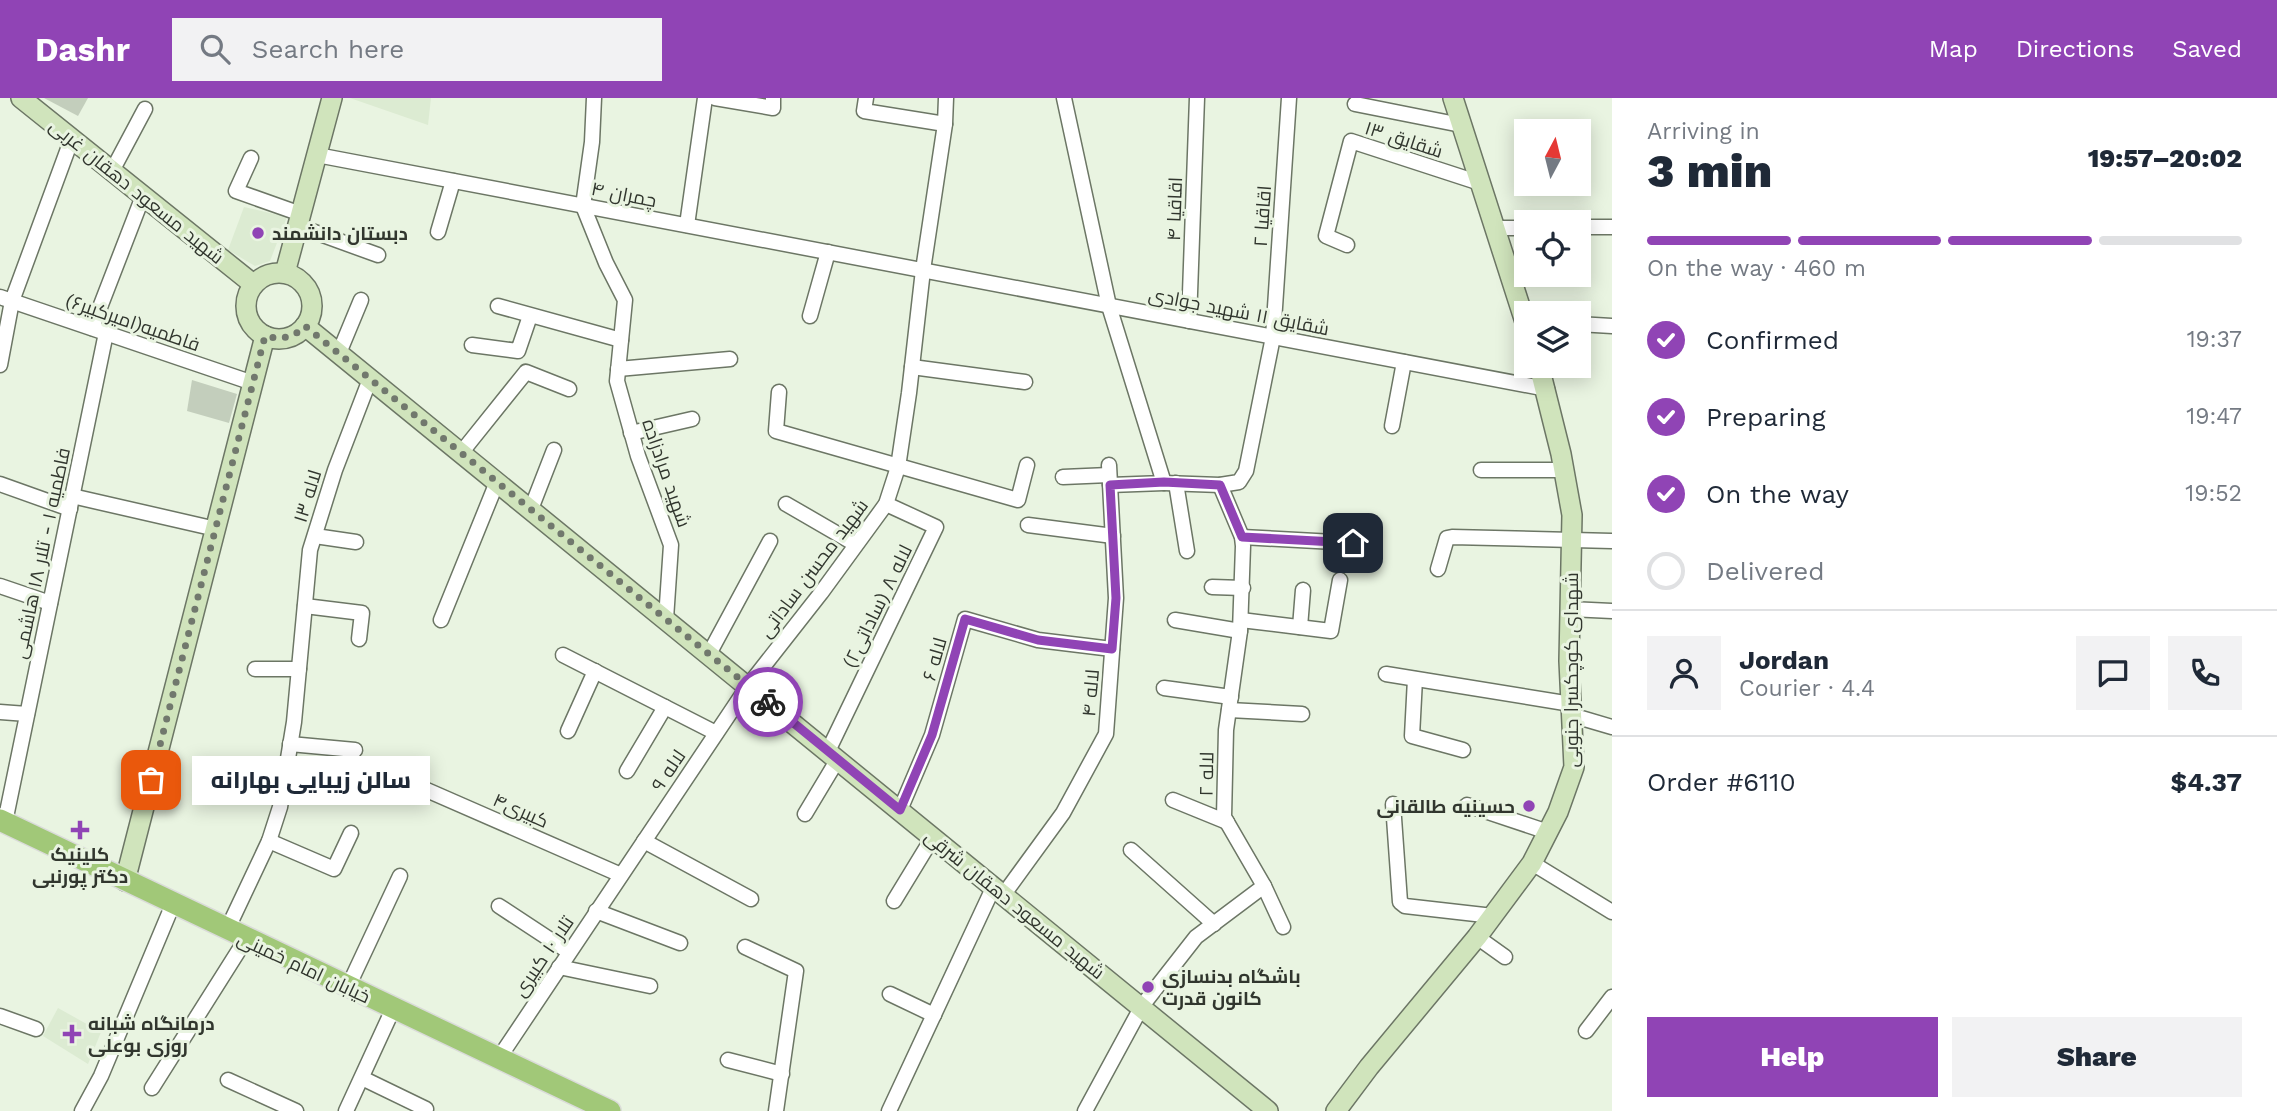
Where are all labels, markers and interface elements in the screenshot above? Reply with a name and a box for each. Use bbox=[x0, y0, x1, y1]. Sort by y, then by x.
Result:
search box bbox=[172, 18, 662, 81]
text: Dashr bbox=[35, 30, 130, 69]
icon: search bbox=[196, 30, 234, 68]
text: Search here bbox=[252, 34, 404, 64]
text: Map bbox=[1929, 35, 1978, 63]
text: Directions bbox=[2016, 35, 2134, 63]
text: Saved bbox=[2172, 35, 2242, 63]
street label: شهید مسعود دهقان غربی bbox=[45, 114, 229, 269]
street label: شقایق ۱۳ bbox=[1362, 116, 1446, 164]
text: Arriving in bbox=[1647, 118, 1760, 145]
north arrow bbox=[1514, 119, 1591, 196]
map controls bbox=[1514, 119, 1591, 378]
text: 19:57–20:02 bbox=[2088, 143, 2242, 173]
text: 3 min bbox=[1647, 144, 1772, 198]
street label: چمران ۴ bbox=[589, 177, 658, 213]
street label: اقاقیا ۴ bbox=[1162, 177, 1187, 241]
street label: اقاقیا ۲ bbox=[1249, 185, 1276, 247]
button: locate bbox=[1514, 210, 1591, 287]
place label: دبستان دانشمند bbox=[272, 222, 408, 245]
marker: دبستان دانشمند bbox=[250, 225, 266, 241]
text: On the way · 460 m bbox=[1647, 255, 1866, 282]
street label: شقایق ۱۱ شهید جوادی bbox=[1146, 283, 1331, 341]
street label: فاطمیه(امیرکبیر۶) bbox=[63, 289, 203, 356]
button: layers bbox=[1514, 301, 1591, 378]
icon: check bbox=[1647, 321, 1685, 359]
text: Confirmed bbox=[1706, 325, 1839, 355]
text: 19:37 bbox=[2187, 326, 2242, 353]
icon: check bbox=[1647, 398, 1685, 436]
text: Preparing bbox=[1706, 402, 1826, 432]
text: 19:47 bbox=[2186, 403, 2242, 430]
street label: شهید مرادزاده bbox=[637, 416, 696, 530]
street label: فاطمیه ۱ - تلار ۱۸ هاشمی bbox=[8, 445, 75, 661]
street label: لاله ۱۳ bbox=[289, 467, 326, 525]
icon: check bbox=[1647, 475, 1685, 513]
text: On the way bbox=[1706, 479, 1849, 509]
text: 19:52 bbox=[2185, 480, 2242, 507]
street label: شهید محسن ساداتی bbox=[754, 495, 873, 642]
pin bbox=[1323, 513, 1383, 573]
icon: home bbox=[1334, 524, 1372, 562]
street label: لاله ۸ (ساداتی۲) bbox=[838, 541, 917, 672]
text: Delivered bbox=[1706, 556, 1825, 586]
street label: شهدای کوچکسرا جنوبی bbox=[1560, 572, 1584, 768]
street label: لاله ۶ bbox=[917, 635, 952, 683]
button: person bbox=[1647, 636, 1721, 710]
button: chat bbox=[2076, 636, 2150, 710]
button: phone bbox=[2168, 636, 2242, 710]
text: Jordan bbox=[1739, 645, 1829, 675]
courier bbox=[733, 667, 803, 737]
street label: لاله ۴ bbox=[1077, 668, 1104, 718]
text: Courier · 4.4 bbox=[1739, 675, 1875, 702]
icon: bike bbox=[749, 683, 787, 721]
street label: لاله ۹ bbox=[646, 745, 690, 795]
pin bbox=[121, 750, 181, 810]
street label: لاله ۲ bbox=[1195, 751, 1218, 797]
callout: سالن زیبایی بهارانه bbox=[193, 756, 431, 804]
icon: bag bbox=[132, 761, 170, 799]
text: سالن زیبایی بهارانه bbox=[211, 767, 411, 794]
text: Order #6110 bbox=[1647, 767, 1796, 797]
text: $4.37 bbox=[2171, 767, 2242, 797]
street label: کبیری۴ bbox=[489, 788, 552, 833]
place label: حسینیه طالقانی bbox=[1376, 795, 1515, 818]
marker: حسینیه طالقانی bbox=[1521, 798, 1537, 814]
marker: کلینیک دکتر پورنبی bbox=[70, 820, 90, 840]
street label: شهید مسعود دهقان شرقی bbox=[920, 825, 1109, 984]
place label: کلینیک دکتر پورنبی bbox=[32, 843, 128, 890]
street label: تلار ۱۰ کبیری bbox=[508, 912, 579, 1001]
street label: خیابان امام خمینی bbox=[233, 927, 374, 1010]
place label: باشگاه بدنسازی کانون قدرت bbox=[1162, 965, 1301, 1010]
marker: باشگاه بدنسازی کانون قدرت bbox=[1140, 979, 1156, 995]
place label: درمانگاه شبانه روزی بوعلی bbox=[88, 1012, 215, 1058]
button: Help bbox=[1647, 1017, 1938, 1097]
button: Share bbox=[1952, 1017, 2242, 1097]
marker: درمانگاه شبانه روزی بوعلی bbox=[62, 1024, 82, 1044]

